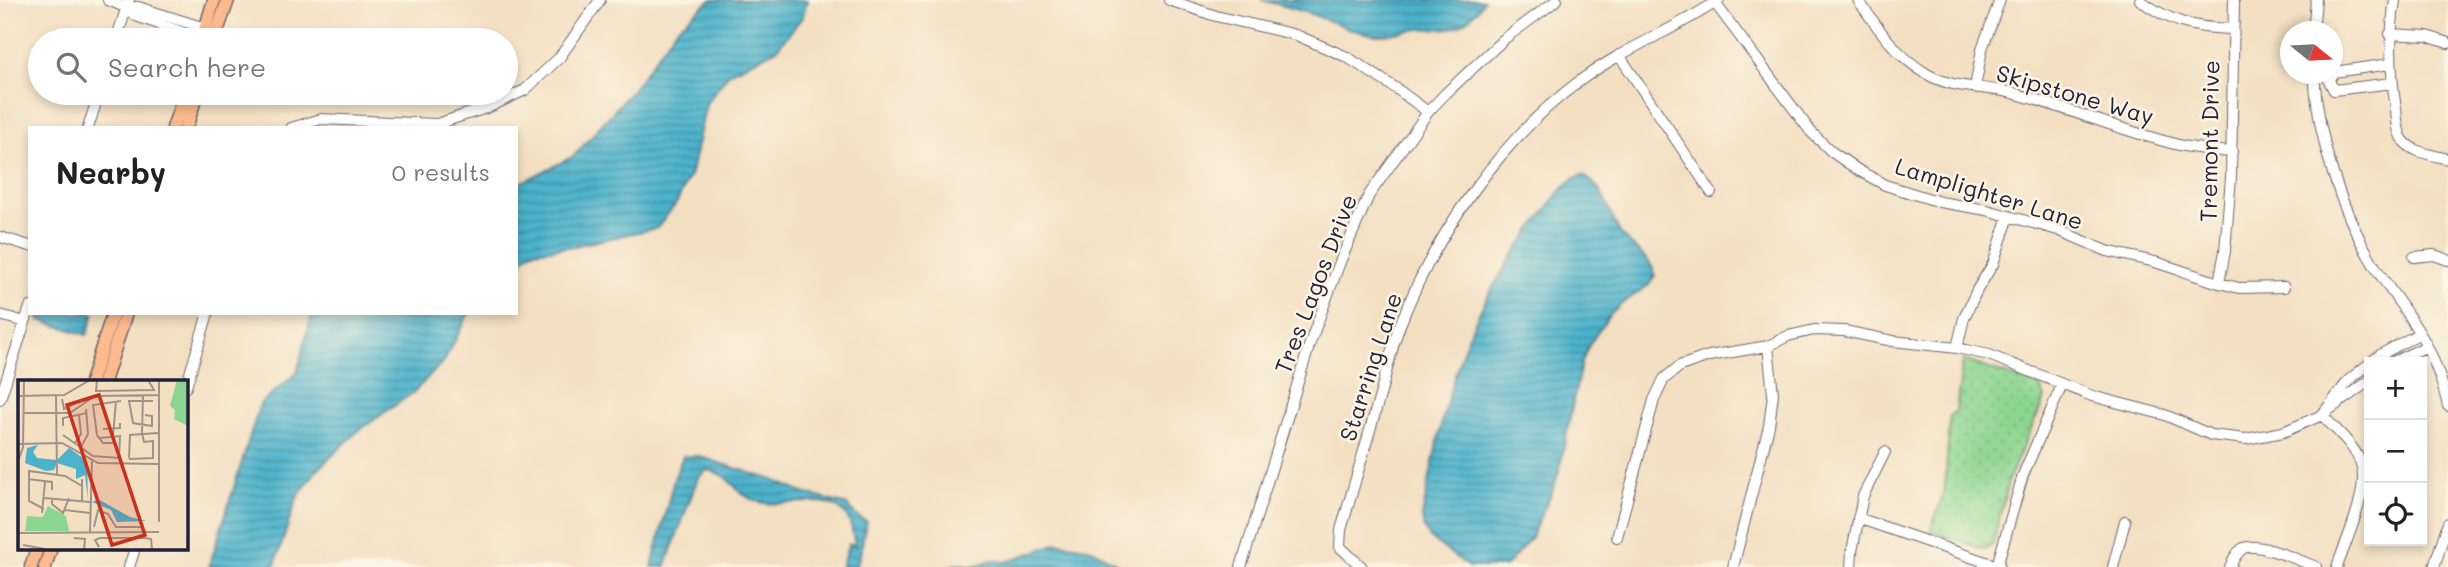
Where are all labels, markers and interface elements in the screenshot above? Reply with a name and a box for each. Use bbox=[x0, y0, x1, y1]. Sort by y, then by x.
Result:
north arrow bbox=[2280, 21, 2343, 84]
search box bbox=[28, 28, 518, 105]
icon: search bbox=[52, 48, 90, 86]
text: Search here bbox=[108, 50, 266, 84]
street label: Skipstone Way bbox=[1993, 57, 2157, 131]
street label: Tremont Drive bbox=[2193, 60, 2225, 222]
street label: Lamplighter Lane bbox=[1892, 150, 2087, 236]
text: Nearby bbox=[56, 152, 166, 192]
text: 0 results bbox=[392, 157, 490, 187]
street label: Tres Lagos Drive bbox=[1267, 190, 1363, 378]
street label: Starring Lane bbox=[1332, 289, 1408, 445]
map controls bbox=[2364, 357, 2427, 546]
button: + bbox=[2364, 357, 2427, 420]
inset map bbox=[18, 380, 187, 550]
button: − bbox=[2364, 420, 2427, 483]
button: locate bbox=[2364, 483, 2427, 546]

